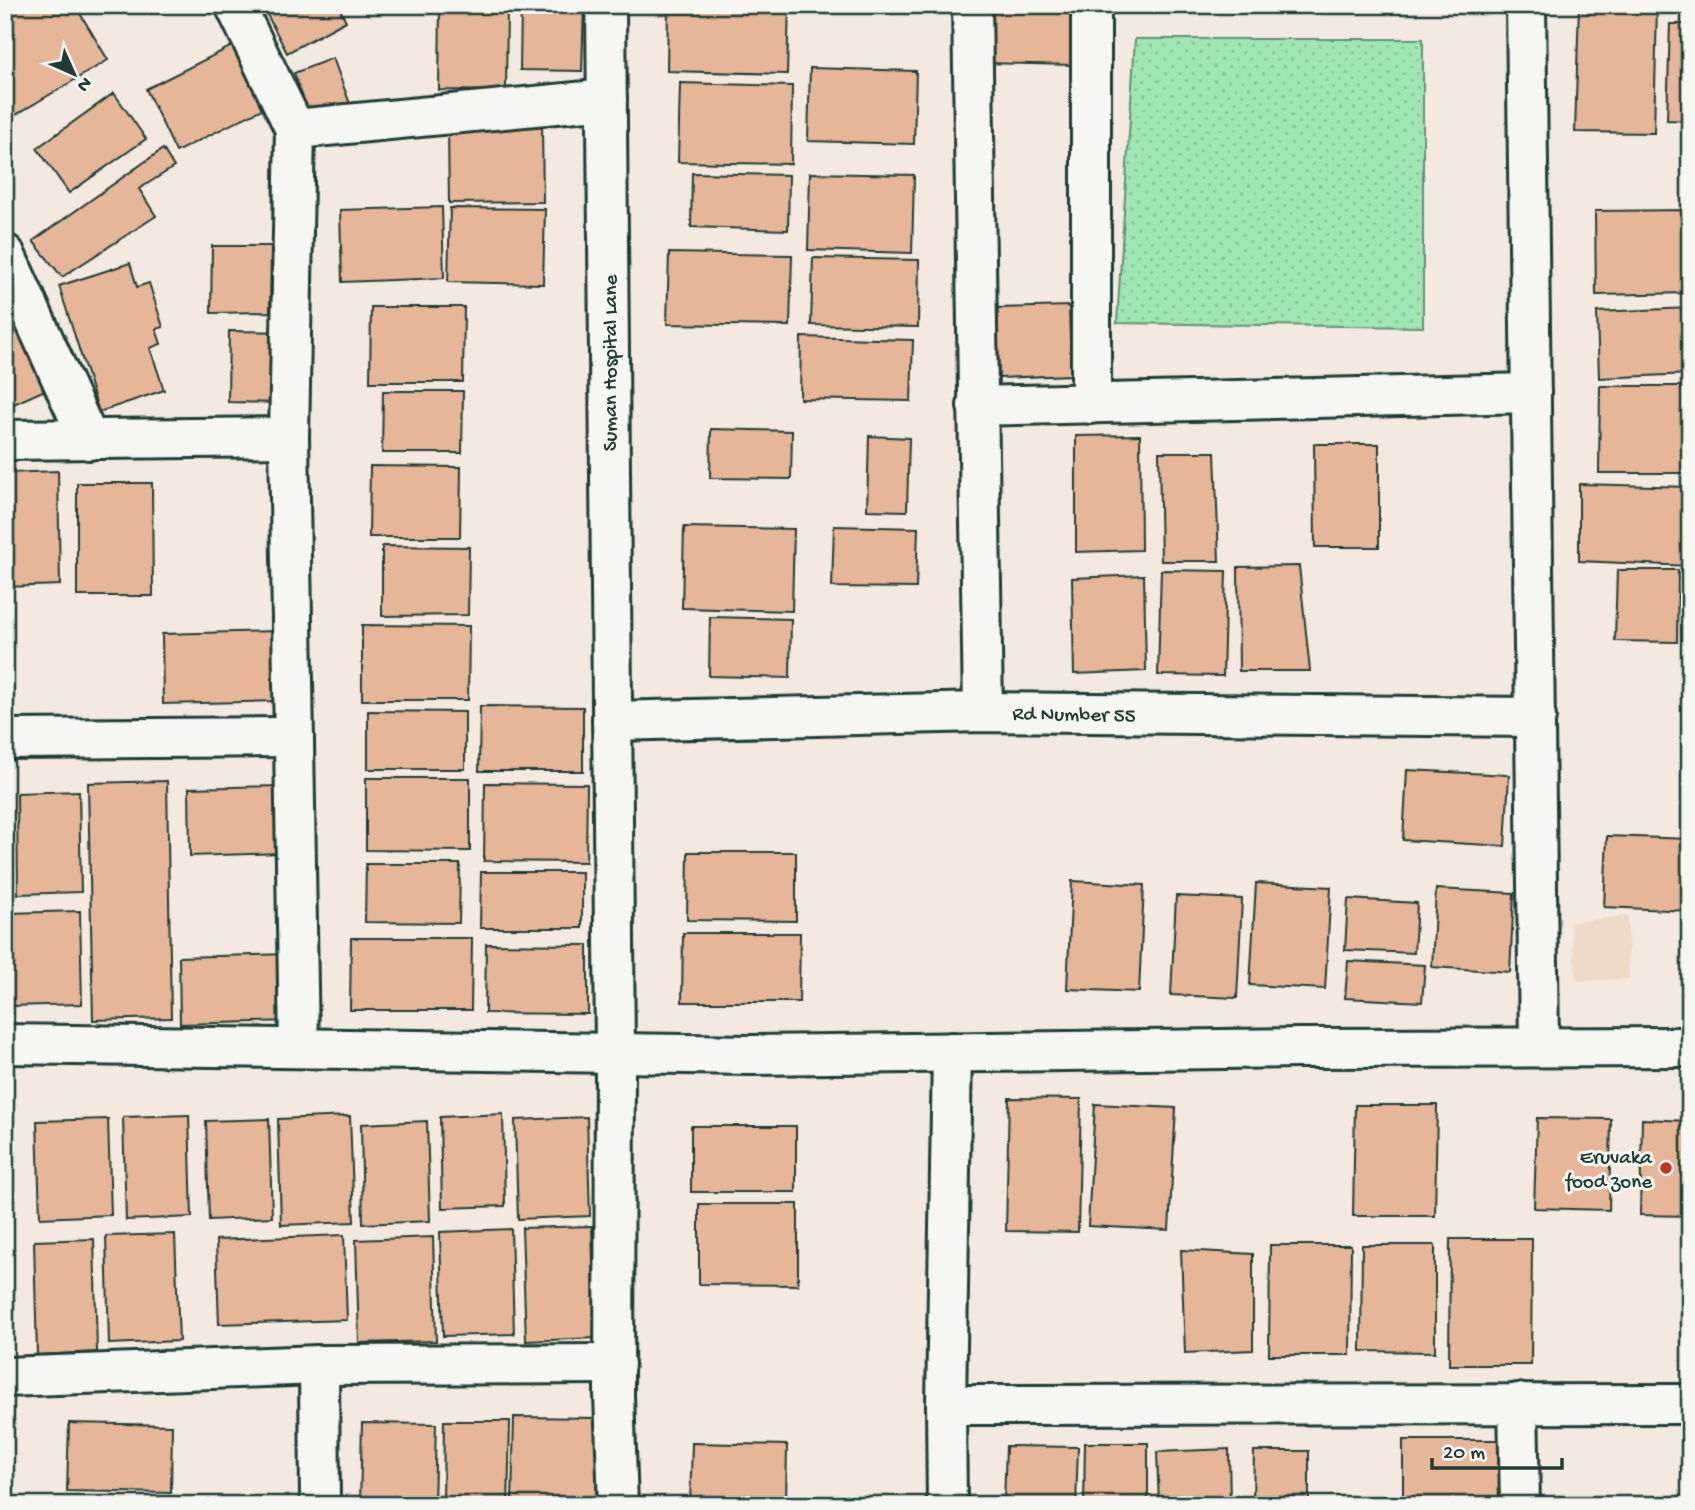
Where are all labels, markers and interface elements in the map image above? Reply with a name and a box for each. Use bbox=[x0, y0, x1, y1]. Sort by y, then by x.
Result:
north arrow bbox=[38, 38, 108, 108]
text: N bbox=[71, 71, 96, 96]
street label: Suman Hospital Lane bbox=[600, 274, 625, 451]
street label: Rd Number 55 bbox=[1012, 703, 1136, 730]
place label: Eruvaka food zone bbox=[1565, 1147, 1653, 1196]
marker: Eruvaka food zone bbox=[1658, 1160, 1674, 1176]
scale bar bbox=[1432, 1426, 1562, 1470]
text: 20 m bbox=[1443, 1442, 1485, 1467]

